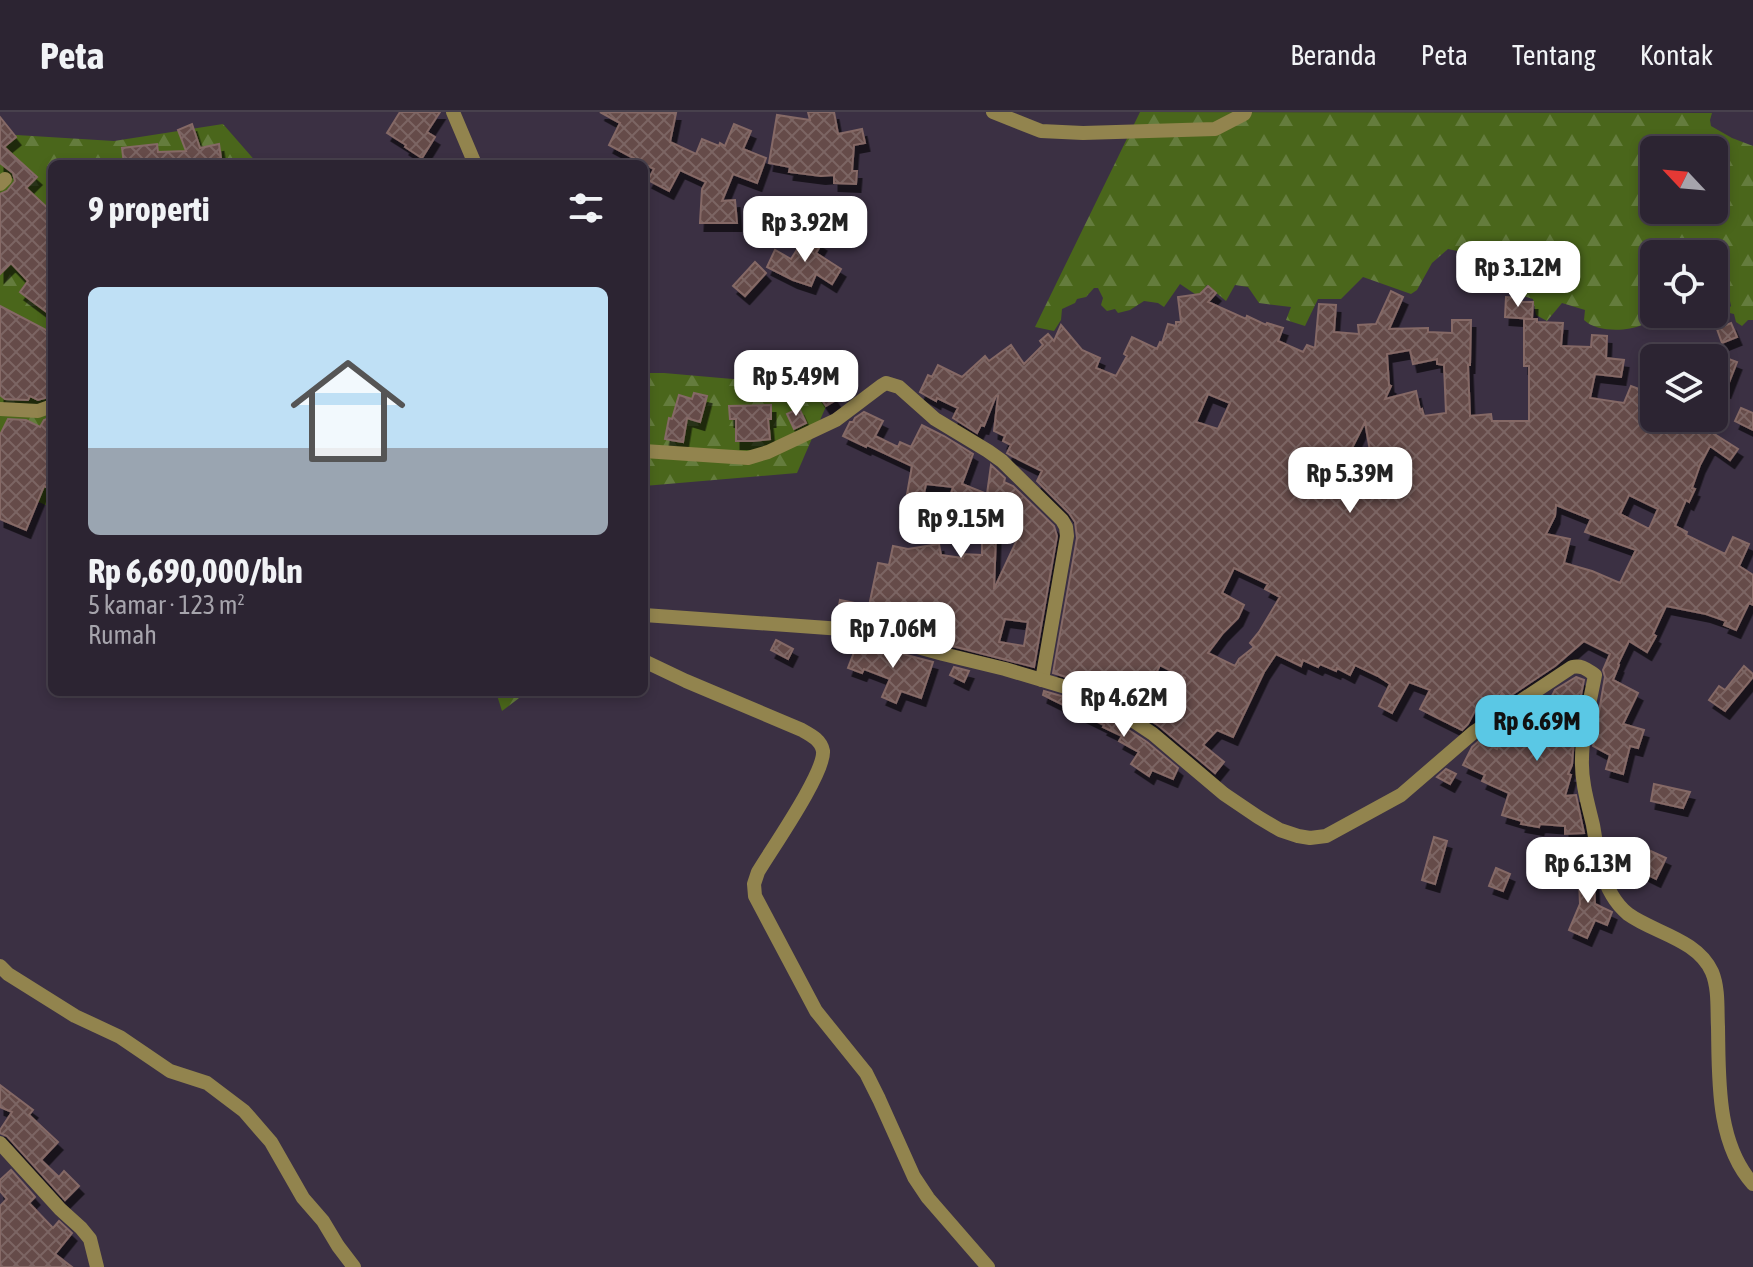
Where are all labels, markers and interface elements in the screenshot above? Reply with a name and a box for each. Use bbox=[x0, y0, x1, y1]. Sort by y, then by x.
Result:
text: Peta bbox=[40, 34, 104, 77]
text: Beranda bbox=[1290, 39, 1377, 71]
text: Peta bbox=[1421, 39, 1468, 71]
text: Tentang bbox=[1512, 39, 1596, 71]
text: Kontak bbox=[1640, 39, 1713, 71]
north arrow bbox=[1640, 136, 1728, 224]
map controls bbox=[1640, 136, 1728, 432]
icon: filters bbox=[564, 186, 608, 230]
text: 9 properti bbox=[88, 189, 210, 228]
pin: Rp 3.92M bbox=[722, 196, 888, 264]
text: Rp 3.92M bbox=[761, 207, 849, 237]
button: locate bbox=[1640, 240, 1728, 328]
pin: Rp 3.12M bbox=[1435, 241, 1601, 309]
text: Rp 3.12M bbox=[1474, 252, 1562, 282]
icon: home bbox=[276, 339, 420, 483]
button: layers bbox=[1640, 344, 1728, 432]
pin: Rp 5.49M bbox=[713, 350, 879, 418]
text: Rp 5.49M bbox=[752, 361, 840, 391]
pin: Rp 5.39M bbox=[1267, 447, 1433, 515]
text: Rp 5.39M bbox=[1306, 458, 1394, 488]
pin: Rp 9.15M bbox=[878, 492, 1044, 560]
text: Rp 9.15M bbox=[917, 503, 1005, 533]
text: Rp 6,690,000/bln bbox=[88, 551, 303, 590]
text: 5 kamar · 123 m² bbox=[88, 590, 245, 620]
pin: Rp 7.06M bbox=[810, 602, 976, 670]
text: Rp 7.06M bbox=[849, 613, 937, 643]
text: Rumah bbox=[88, 620, 157, 650]
pin: Rp 4.62M bbox=[1041, 671, 1207, 739]
text: Rp 4.62M bbox=[1080, 682, 1168, 712]
pin: Rp 6.69M bbox=[1454, 695, 1620, 763]
text: Rp 6.69M bbox=[1493, 706, 1581, 736]
pin: Rp 6.13M bbox=[1505, 837, 1671, 905]
text: Rp 6.13M bbox=[1544, 848, 1632, 878]

